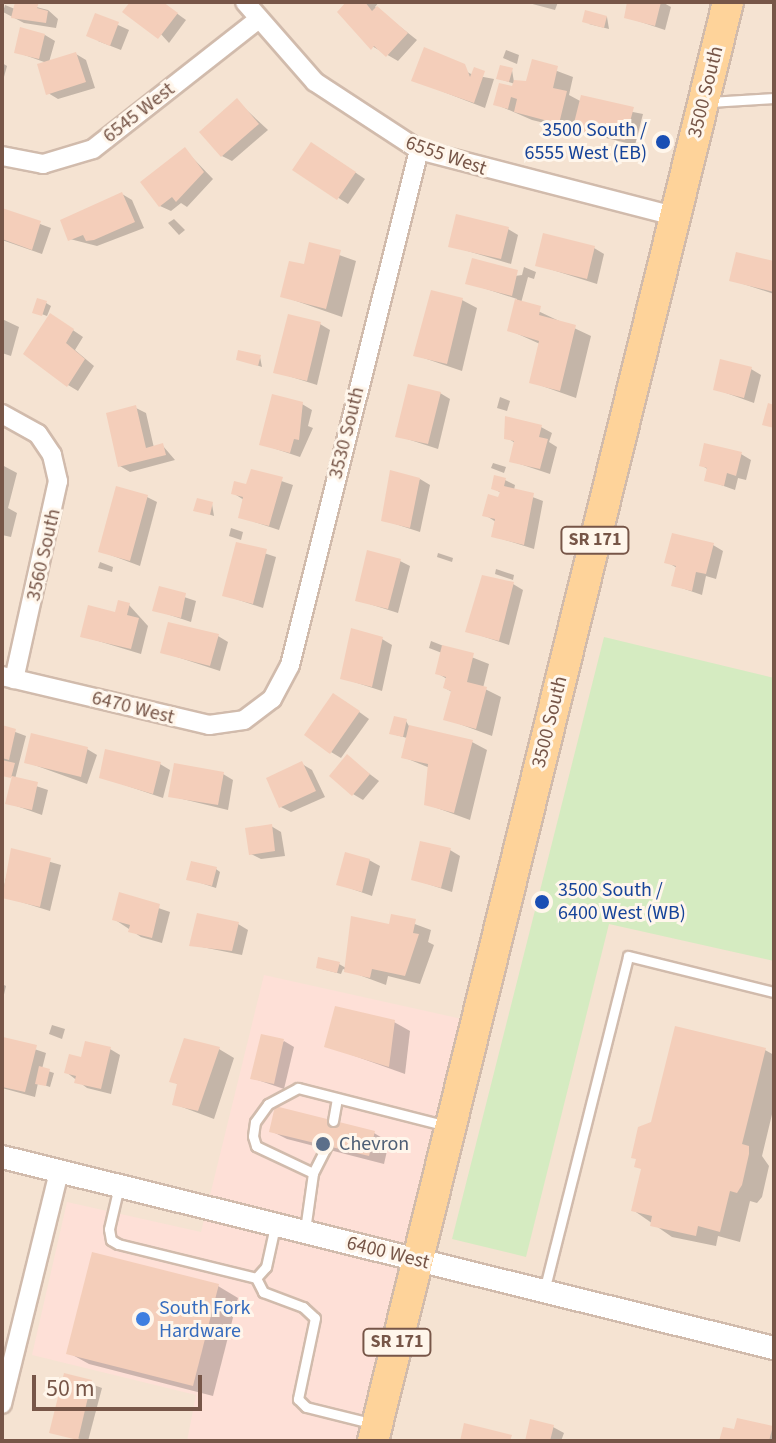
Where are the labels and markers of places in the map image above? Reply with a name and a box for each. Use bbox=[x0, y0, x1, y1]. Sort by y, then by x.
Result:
place label: 3500 South / 6555 West (EB) bbox=[524, 118, 647, 165]
marker: 3500 South / 6555 West (EB) bbox=[654, 133, 672, 151]
place label: 3500 South / 6400 West (WB) bbox=[558, 878, 686, 925]
marker: 3500 South / 6400 West (WB) bbox=[533, 893, 551, 911]
place label: Chevron bbox=[339, 1132, 409, 1156]
marker: Chevron bbox=[314, 1135, 332, 1153]
place label: South Fork Hardware bbox=[159, 1296, 250, 1343]
marker: South Fork Hardware bbox=[134, 1310, 152, 1328]

